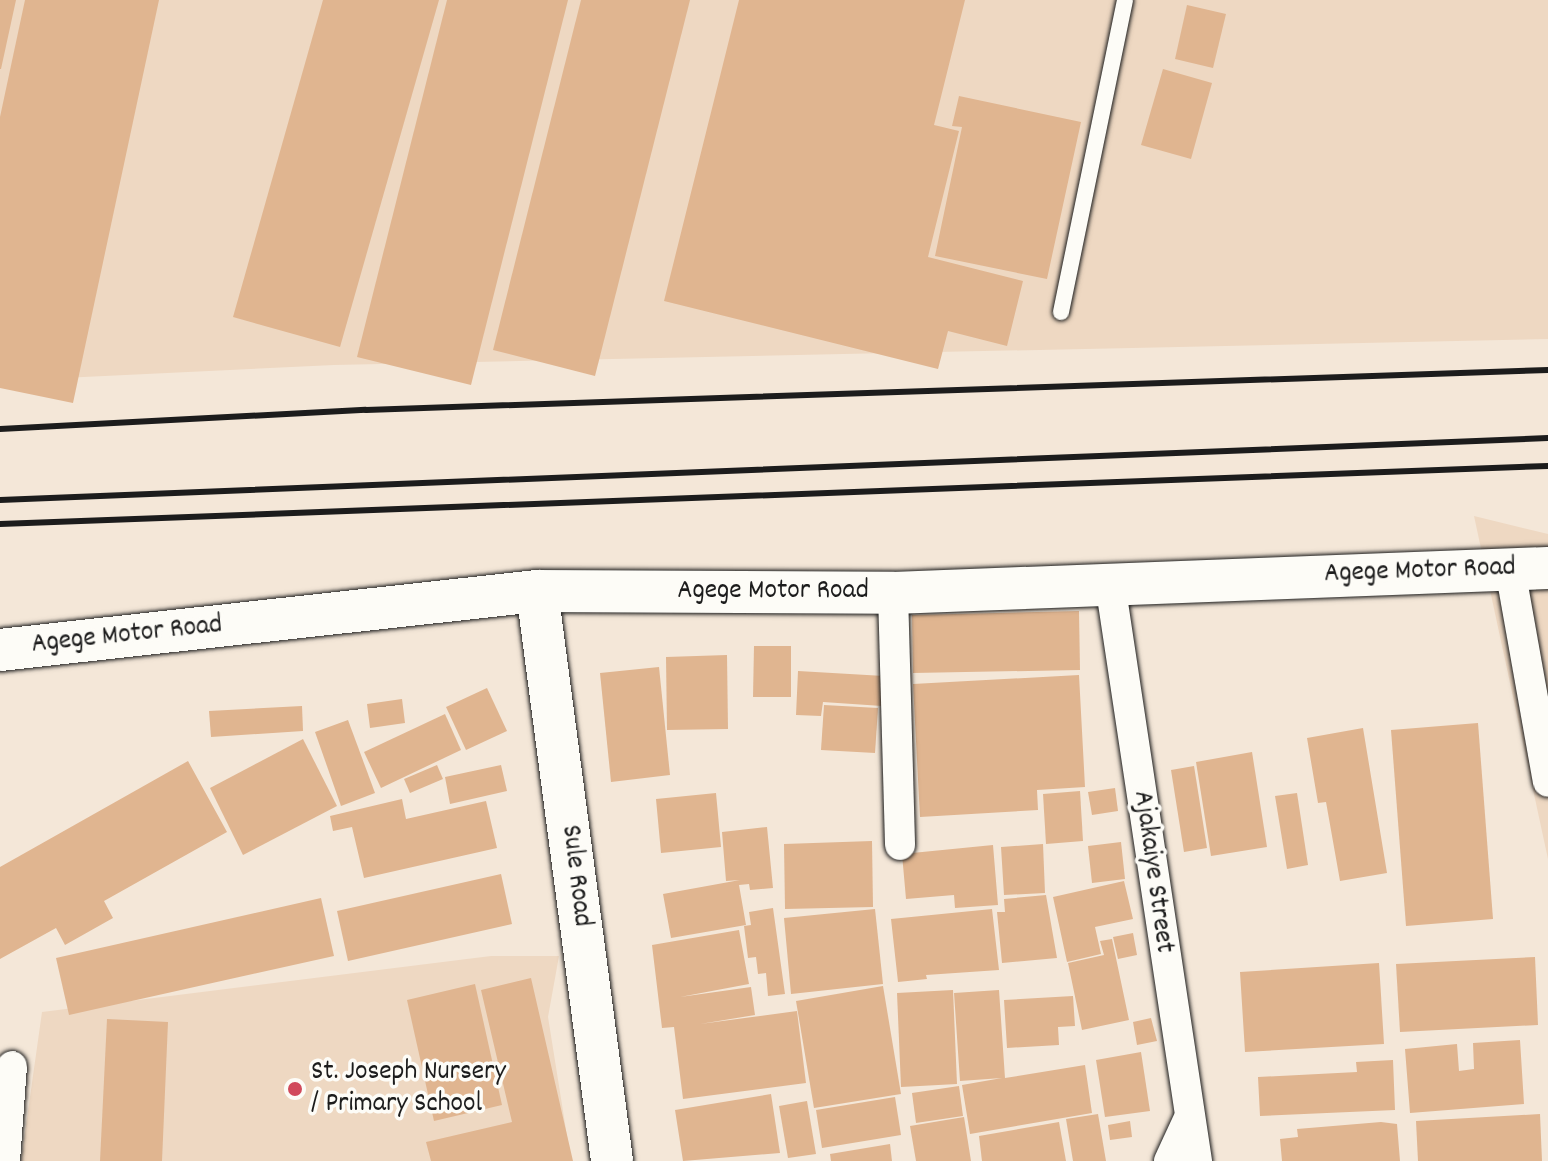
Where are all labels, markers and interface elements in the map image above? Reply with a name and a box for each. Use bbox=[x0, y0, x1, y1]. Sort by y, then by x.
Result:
street label: Agege Motor Road bbox=[1324, 552, 1516, 592]
street label: Agege Motor Road bbox=[677, 575, 869, 609]
street label: Agege Motor Road bbox=[30, 609, 224, 663]
street label: Ajakaiye Street bbox=[1124, 789, 1180, 955]
street label: Sule Road bbox=[552, 823, 598, 929]
place label: St. Joseph Nursery / Primary School bbox=[311, 1056, 506, 1122]
marker: St. Joseph Nursery / Primary School bbox=[286, 1080, 304, 1098]

